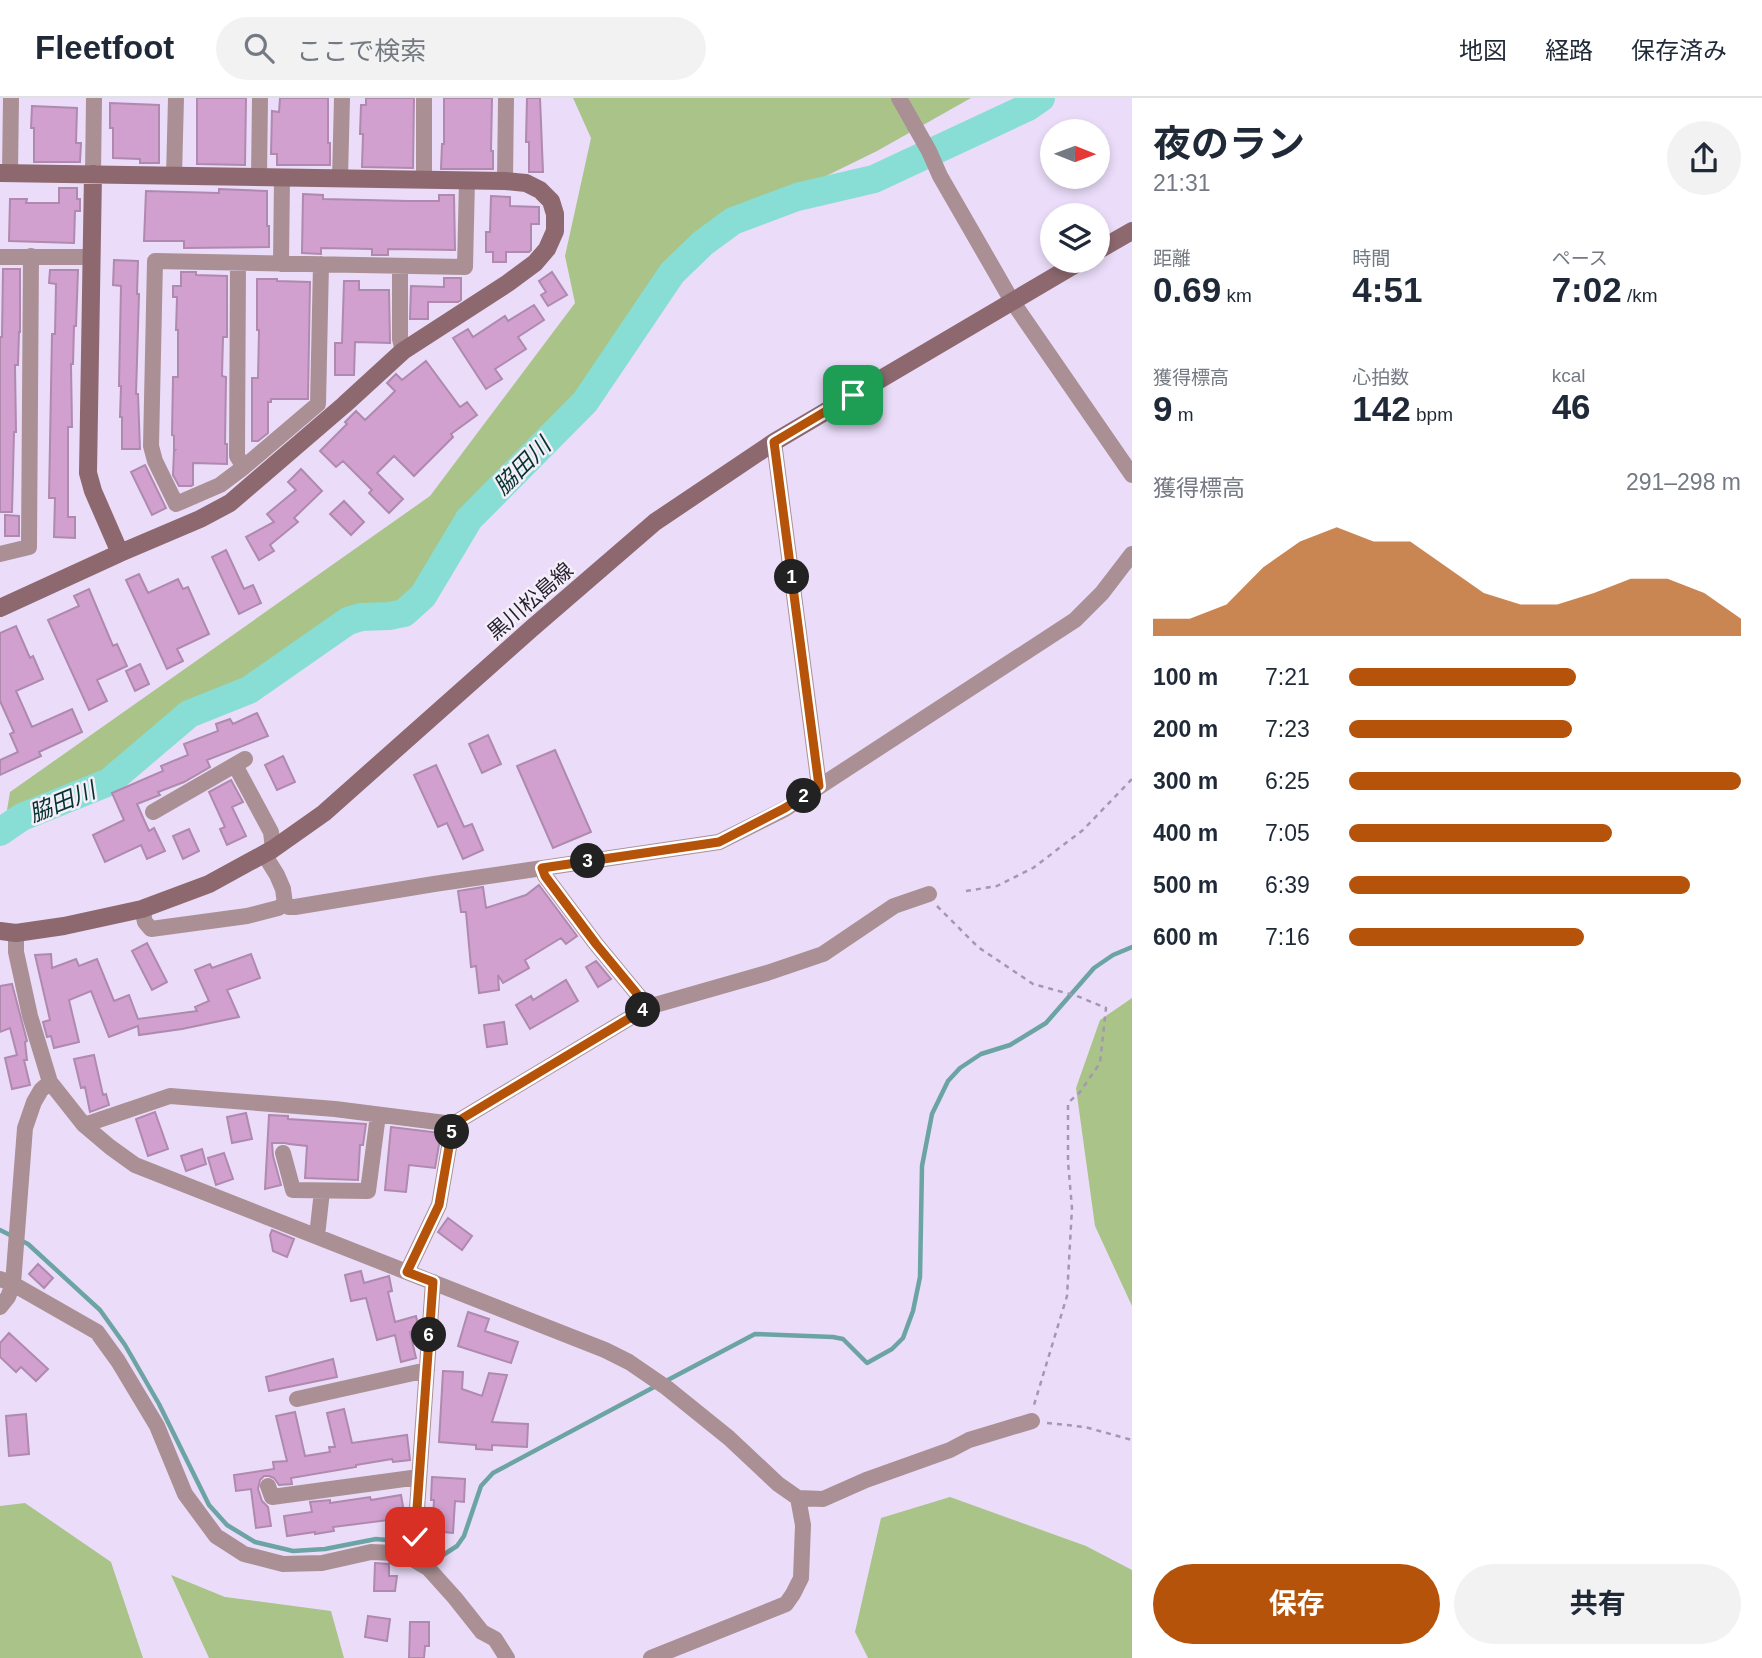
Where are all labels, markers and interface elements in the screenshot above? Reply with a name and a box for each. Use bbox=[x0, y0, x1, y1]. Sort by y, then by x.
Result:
search box bbox=[216, 17, 706, 80]
text: Fleetfoot bbox=[35, 29, 174, 66]
icon: search bbox=[240, 29, 278, 67]
text: ここで検索 bbox=[296, 36, 426, 66]
text: 地図 bbox=[1459, 37, 1507, 64]
text: 経路 bbox=[1545, 37, 1593, 64]
text: 保存済み bbox=[1631, 37, 1727, 64]
north arrow bbox=[1040, 119, 1110, 189]
map controls bbox=[1040, 119, 1110, 273]
button: share bbox=[1667, 121, 1741, 195]
text: 夜のラン bbox=[1153, 123, 1305, 165]
text: 21:31 bbox=[1153, 170, 1211, 196]
button: layers bbox=[1040, 203, 1110, 273]
text: 距離 bbox=[1153, 248, 1191, 269]
text: 時間 bbox=[1352, 248, 1390, 269]
text: ペース bbox=[1552, 248, 1608, 269]
text: 0.69 bbox=[1153, 270, 1221, 309]
text: 4:51 bbox=[1352, 270, 1422, 309]
text: 7:02 bbox=[1552, 270, 1622, 309]
text: km bbox=[1221, 285, 1252, 306]
text: /km bbox=[1622, 285, 1658, 306]
pin bbox=[823, 365, 883, 425]
text: kcal bbox=[1552, 365, 1585, 386]
text: 獲得標高 bbox=[1153, 367, 1229, 388]
text: 心拍数 bbox=[1352, 367, 1409, 388]
icon: arrive bbox=[834, 376, 872, 414]
text: 46 bbox=[1552, 387, 1591, 426]
text: 9 bbox=[1153, 389, 1172, 428]
text: 142 bbox=[1352, 389, 1411, 428]
text: m bbox=[1172, 404, 1194, 425]
text: bpm bbox=[1411, 404, 1453, 425]
water label: 脇田川 bbox=[488, 430, 558, 500]
text: 291–298 m bbox=[1626, 469, 1741, 495]
text: 獲得標高 bbox=[1153, 475, 1245, 501]
street label: 黒川松島線 bbox=[483, 558, 577, 644]
pin: 1 bbox=[774, 560, 810, 594]
text: 1 bbox=[786, 566, 797, 587]
text: 100 m bbox=[1153, 664, 1218, 690]
text: 7:21 bbox=[1265, 664, 1310, 690]
text: 200 m bbox=[1153, 716, 1218, 742]
text: 7:23 bbox=[1265, 716, 1310, 742]
text: 300 m bbox=[1153, 768, 1218, 794]
text: 6:25 bbox=[1265, 768, 1310, 794]
water label: 脇田川 bbox=[25, 776, 102, 827]
pin: 2 bbox=[786, 778, 822, 814]
text: 2 bbox=[798, 785, 809, 806]
text: 400 m bbox=[1153, 820, 1218, 846]
text: 7:05 bbox=[1265, 820, 1310, 846]
pin: 3 bbox=[570, 844, 606, 878]
text: 3 bbox=[582, 850, 593, 871]
text: 500 m bbox=[1153, 872, 1218, 898]
text: 6:39 bbox=[1265, 872, 1310, 898]
text: 600 m bbox=[1153, 924, 1218, 950]
text: 7:16 bbox=[1265, 924, 1310, 950]
pin: 4 bbox=[626, 992, 660, 1028]
text: 4 bbox=[637, 999, 648, 1020]
pin: 5 bbox=[434, 1114, 470, 1150]
text: 5 bbox=[446, 1121, 457, 1142]
pin: 6 bbox=[412, 1318, 446, 1352]
text: 6 bbox=[423, 1324, 434, 1345]
pin bbox=[385, 1507, 445, 1567]
icon: check bbox=[396, 1518, 434, 1556]
button: 保存 bbox=[1153, 1564, 1440, 1644]
button: 共有 bbox=[1454, 1564, 1741, 1644]

